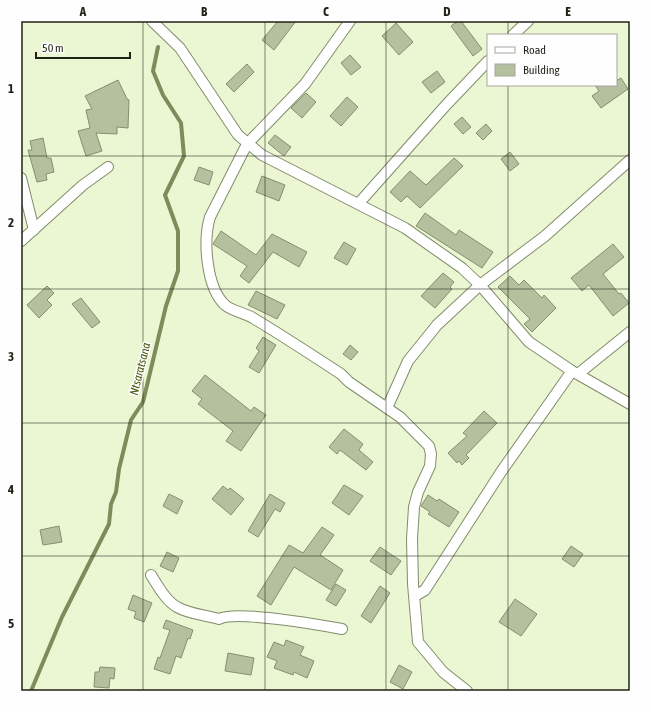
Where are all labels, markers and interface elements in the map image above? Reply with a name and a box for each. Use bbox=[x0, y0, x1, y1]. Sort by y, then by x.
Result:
text: A bbox=[79, 4, 87, 19]
text: B bbox=[201, 4, 208, 19]
text: C bbox=[323, 4, 329, 19]
text: D bbox=[443, 4, 451, 19]
text: E bbox=[565, 4, 571, 19]
scale bar bbox=[36, 34, 130, 60]
legend bbox=[487, 34, 617, 86]
text: 50 m bbox=[42, 41, 64, 55]
text: Road bbox=[523, 43, 546, 57]
text: Building bbox=[523, 63, 561, 77]
text: 1 bbox=[8, 81, 14, 96]
text: 2 bbox=[8, 215, 14, 230]
water label: Ntsaratsana bbox=[127, 341, 153, 397]
text: 3 bbox=[8, 349, 14, 364]
text: 4 bbox=[7, 482, 14, 497]
text: 5 bbox=[8, 616, 14, 631]

